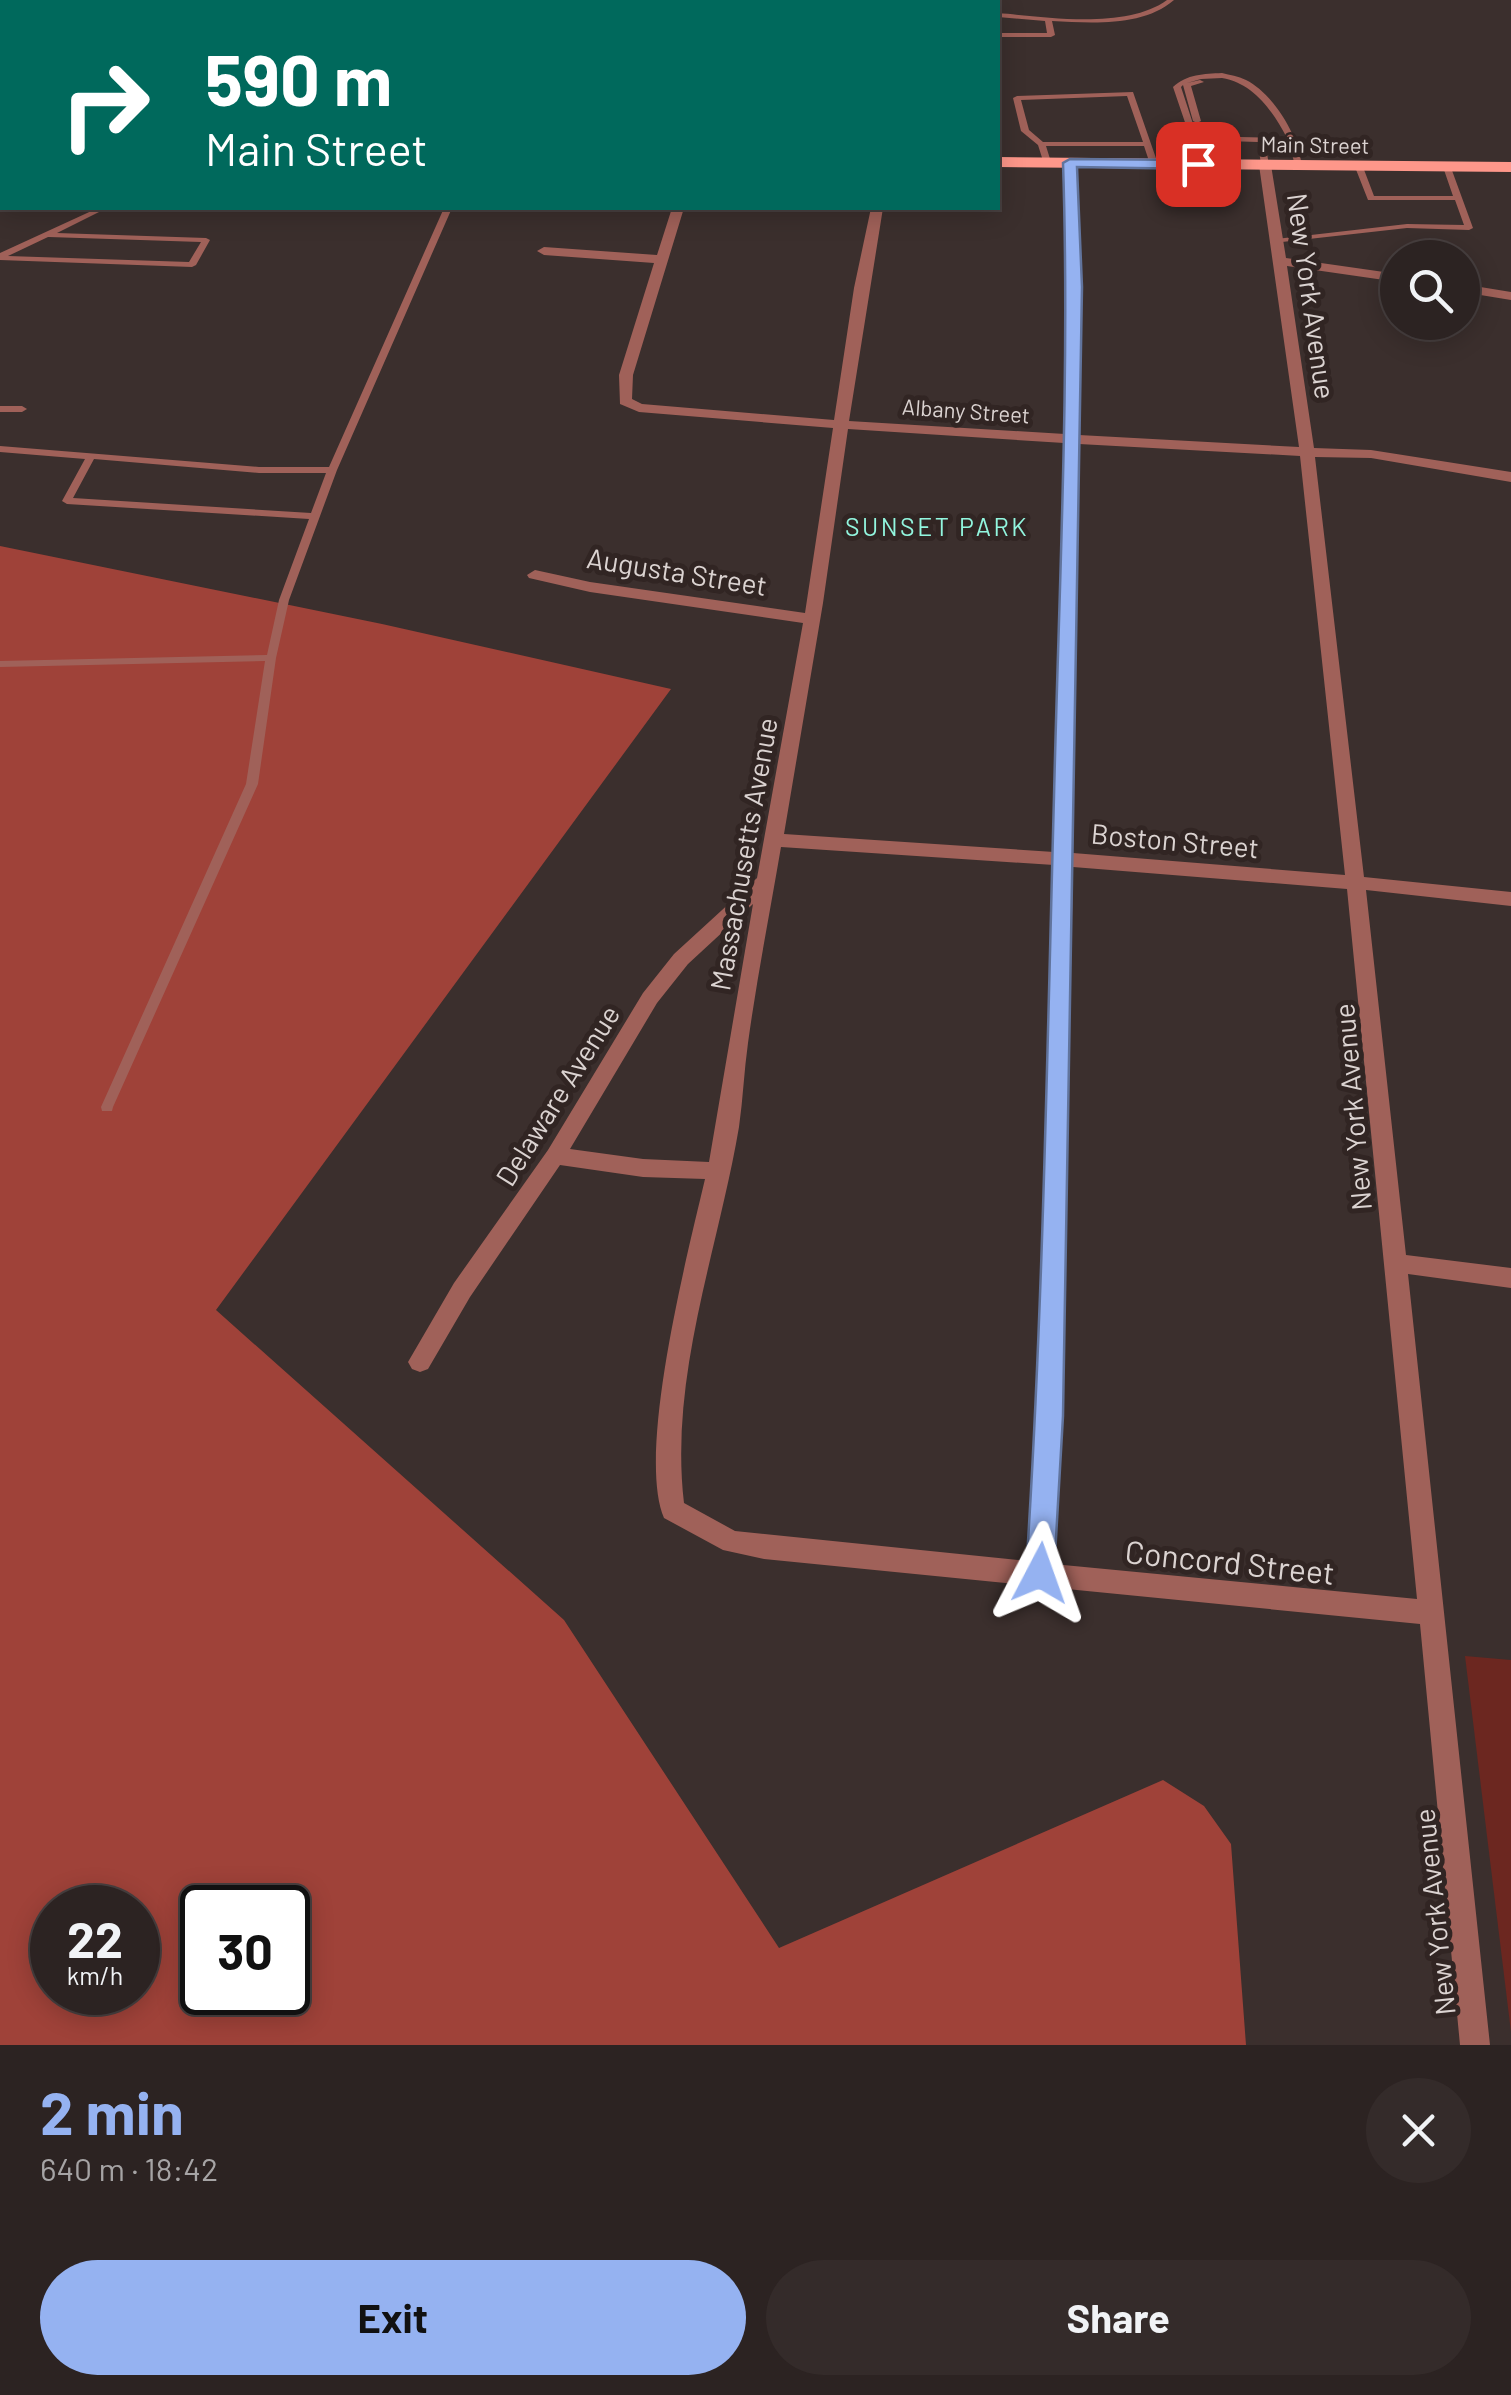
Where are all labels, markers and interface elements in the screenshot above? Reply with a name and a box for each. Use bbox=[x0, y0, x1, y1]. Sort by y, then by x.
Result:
text: 590 m bbox=[205, 36, 392, 120]
icon: right bbox=[40, 40, 170, 170]
text: Main Street bbox=[205, 121, 428, 175]
pin bbox=[1156, 122, 1241, 207]
street label: Main Street bbox=[1260, 130, 1370, 158]
icon: arrive bbox=[1171, 137, 1226, 192]
street label: New York Avenue bbox=[1281, 191, 1343, 401]
map controls bbox=[1380, 240, 1480, 340]
button: search bbox=[1380, 240, 1480, 340]
street label: Albany Street bbox=[901, 393, 1031, 427]
district label: SUNSET PARK bbox=[845, 511, 1029, 541]
street label: Augusta Street bbox=[584, 540, 770, 602]
street label: Massachusetts Avenue bbox=[702, 715, 784, 993]
street label: Boston Street bbox=[1090, 816, 1260, 864]
street label: Delaware Avenue bbox=[488, 998, 626, 1192]
street label: New York Avenue bbox=[1326, 1002, 1378, 1212]
position arrow bbox=[988, 1521, 1092, 1625]
street label: Concord Street bbox=[1123, 1531, 1337, 1591]
street label: New York Avenue bbox=[1406, 1807, 1462, 2017]
speed limit sign: 30 bbox=[180, 1885, 310, 2015]
text: 22 bbox=[67, 1908, 123, 1968]
text: km/h bbox=[67, 1960, 123, 1990]
text: 2 min bbox=[40, 2075, 184, 2147]
button: close bbox=[1366, 2078, 1471, 2183]
text: 640 m · 18:42 bbox=[40, 2149, 218, 2187]
button: Exit bbox=[40, 2260, 746, 2375]
button: Share bbox=[766, 2260, 1471, 2375]

